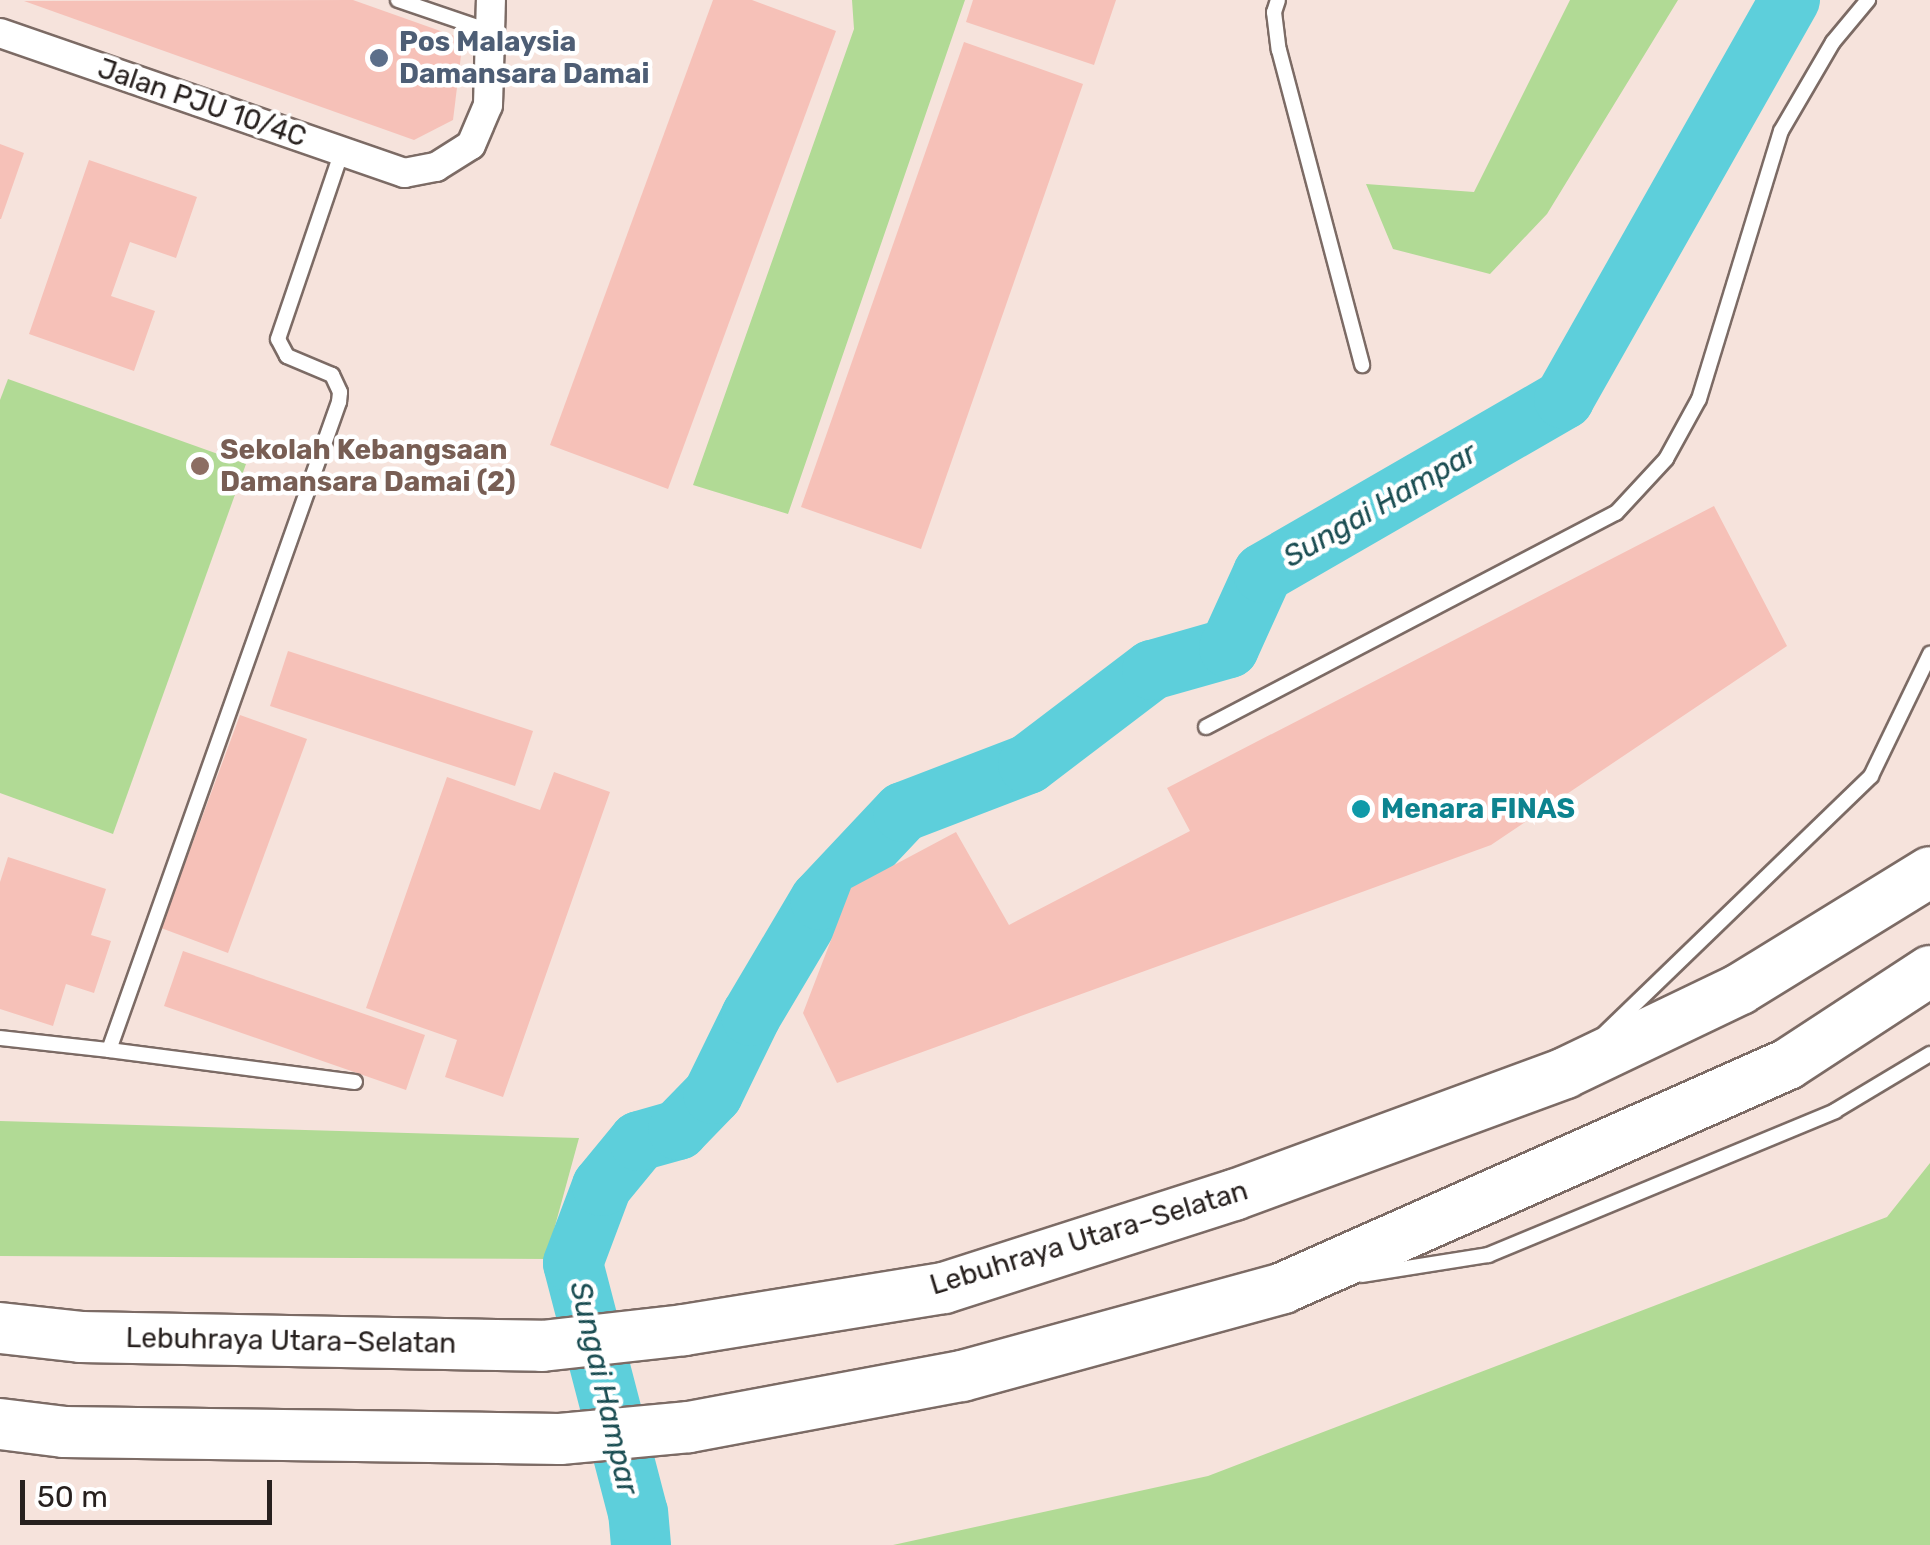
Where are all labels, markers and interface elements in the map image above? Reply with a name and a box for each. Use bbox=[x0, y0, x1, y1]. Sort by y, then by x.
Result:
place label: Pos Malaysia Damansara Damai bbox=[399, 25, 649, 91]
marker: Pos Malaysia Damansara Damai bbox=[368, 47, 390, 69]
street label: Jalan PJU 10/4C bbox=[93, 52, 311, 154]
place label: Sekolah Kebangsaan Damansara Damai (2) bbox=[220, 433, 516, 499]
water label: Sungai Hampar bbox=[1277, 435, 1483, 575]
marker: Sekolah Kebangsaan Damansara Damai (2) bbox=[189, 455, 211, 477]
place label: Menara FINAS bbox=[1381, 792, 1575, 826]
marker: Menara FINAS bbox=[1350, 798, 1372, 820]
street label: Lebuhraya Utara–Selatan bbox=[926, 1174, 1252, 1302]
water label: Sungai Hampar bbox=[562, 1278, 646, 1498]
street label: Lebuhraya Utara–Selatan bbox=[125, 1321, 457, 1361]
scale bar bbox=[25, 1460, 278, 1522]
text: 50 m bbox=[37, 1479, 108, 1515]

